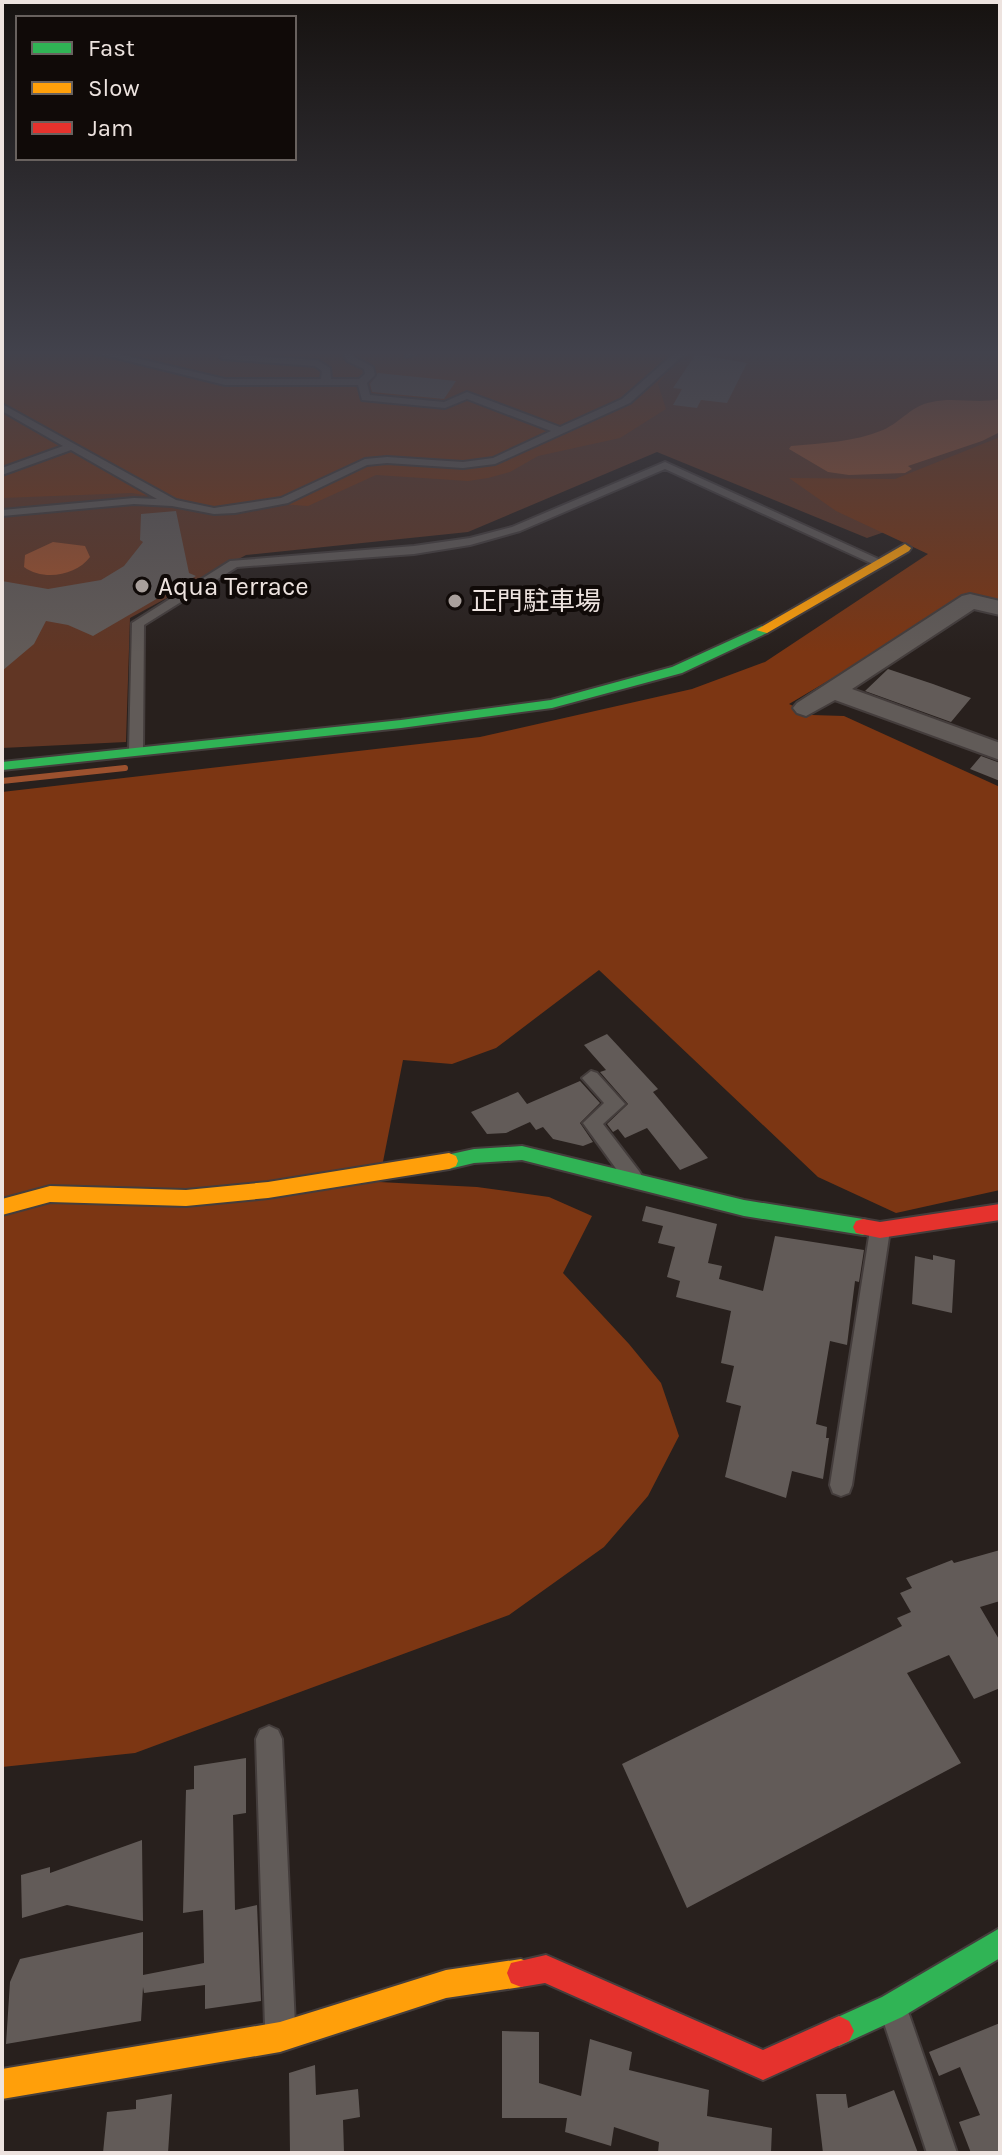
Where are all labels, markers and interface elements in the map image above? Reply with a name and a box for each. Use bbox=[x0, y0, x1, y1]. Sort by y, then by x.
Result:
legend bbox=[16, 16, 296, 160]
text: Fast bbox=[88, 34, 135, 62]
text: Slow bbox=[88, 74, 140, 102]
text: Jam bbox=[88, 114, 133, 142]
place label: Aqua Terrace bbox=[158, 571, 309, 602]
marker: Aqua Terrace bbox=[133, 577, 151, 595]
place label: 正門駐車場 bbox=[471, 586, 601, 617]
marker: 正門駐車場 bbox=[446, 592, 464, 610]

